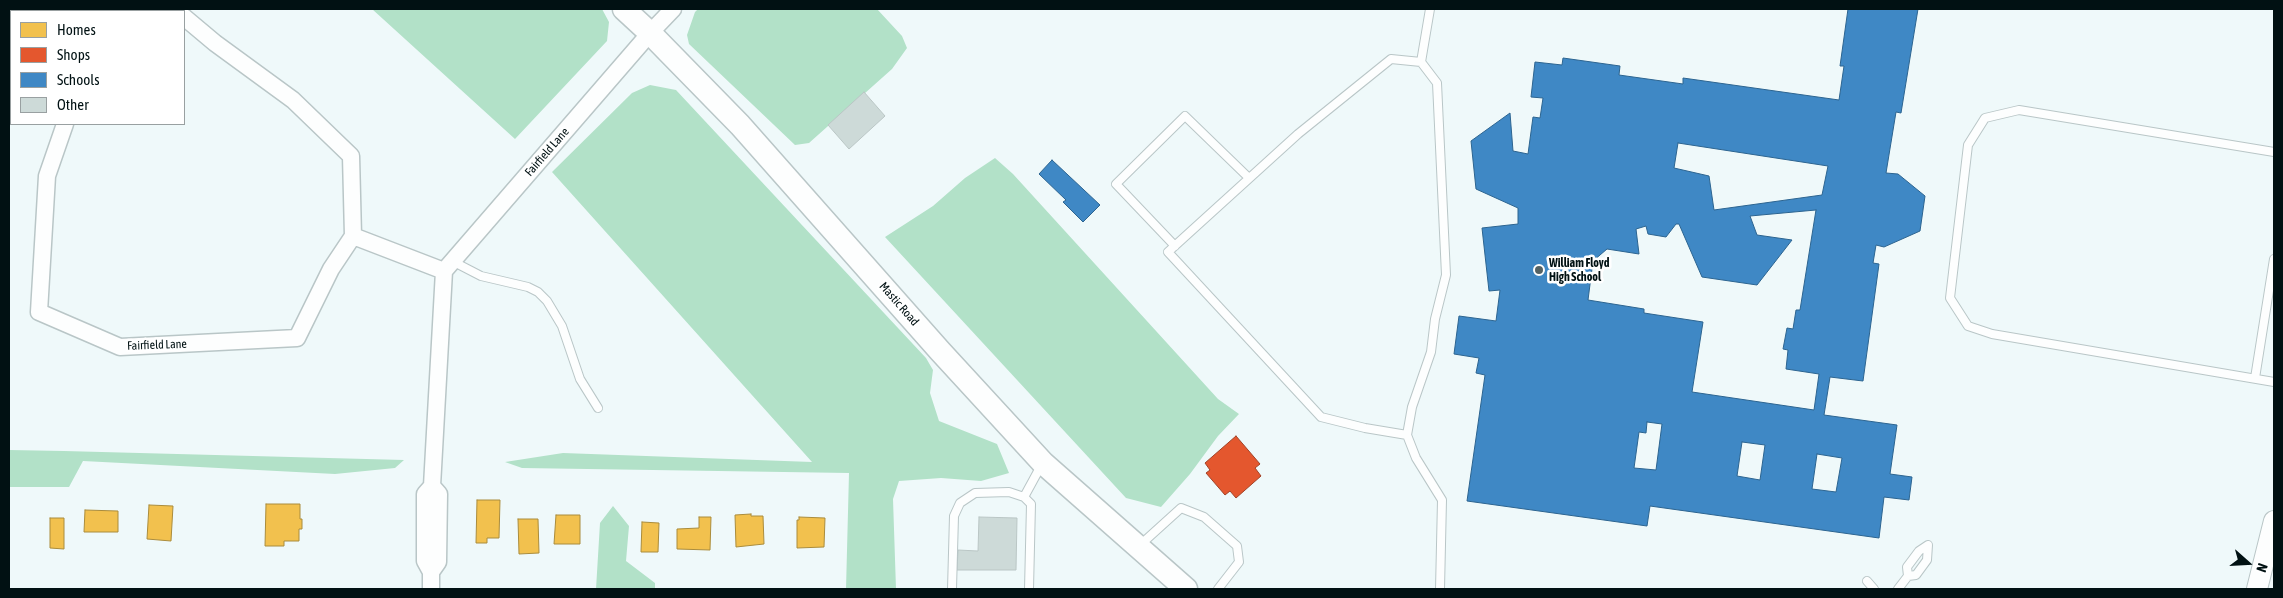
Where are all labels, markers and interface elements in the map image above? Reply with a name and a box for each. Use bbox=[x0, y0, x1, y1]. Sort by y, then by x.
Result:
legend bbox=[10, 10, 185, 125]
text: Homes bbox=[57, 21, 96, 38]
text: Shops bbox=[57, 46, 90, 63]
text: Schools bbox=[57, 71, 100, 88]
text: Other bbox=[57, 96, 89, 113]
street label: Fairfield Lane bbox=[522, 125, 572, 179]
place label: William Floyd High School bbox=[1549, 256, 1609, 284]
marker: William Floyd High School bbox=[1533, 264, 1545, 276]
street label: Mastic Road bbox=[876, 279, 922, 329]
street label: Fairfield Lane bbox=[127, 337, 187, 353]
north arrow bbox=[2223, 538, 2273, 588]
text: N bbox=[2253, 561, 2271, 574]

